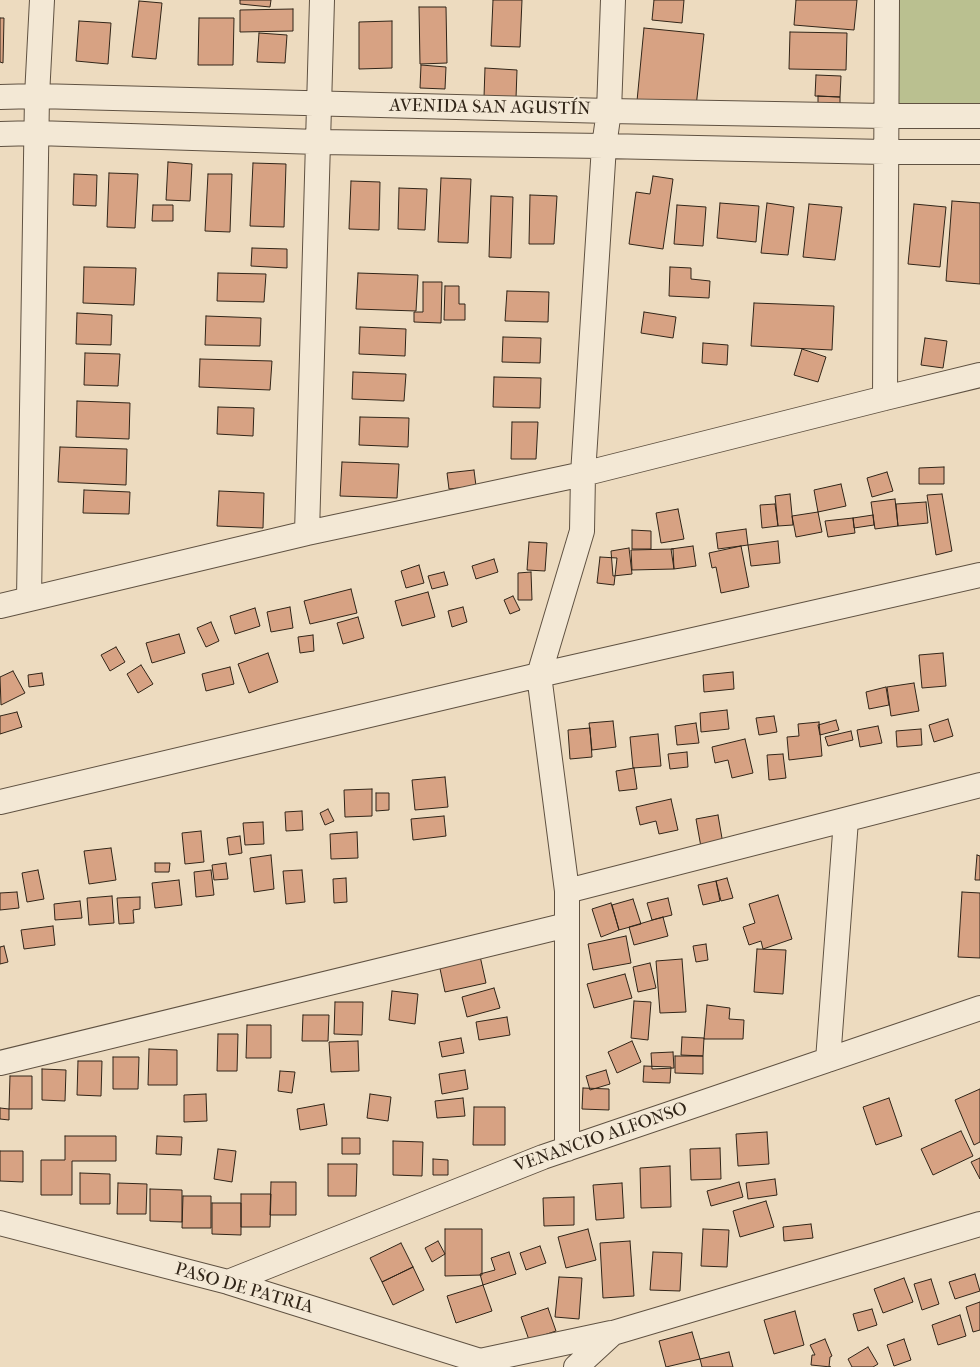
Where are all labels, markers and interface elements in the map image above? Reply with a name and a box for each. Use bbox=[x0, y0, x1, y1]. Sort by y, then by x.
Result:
street label: AVENIDA SAN AGUSTÍN bbox=[389, 95, 591, 121]
street label: VENANCIO ALFONSO bbox=[512, 1098, 690, 1178]
street label: PASO DE PATRIA bbox=[172, 1259, 316, 1319]

